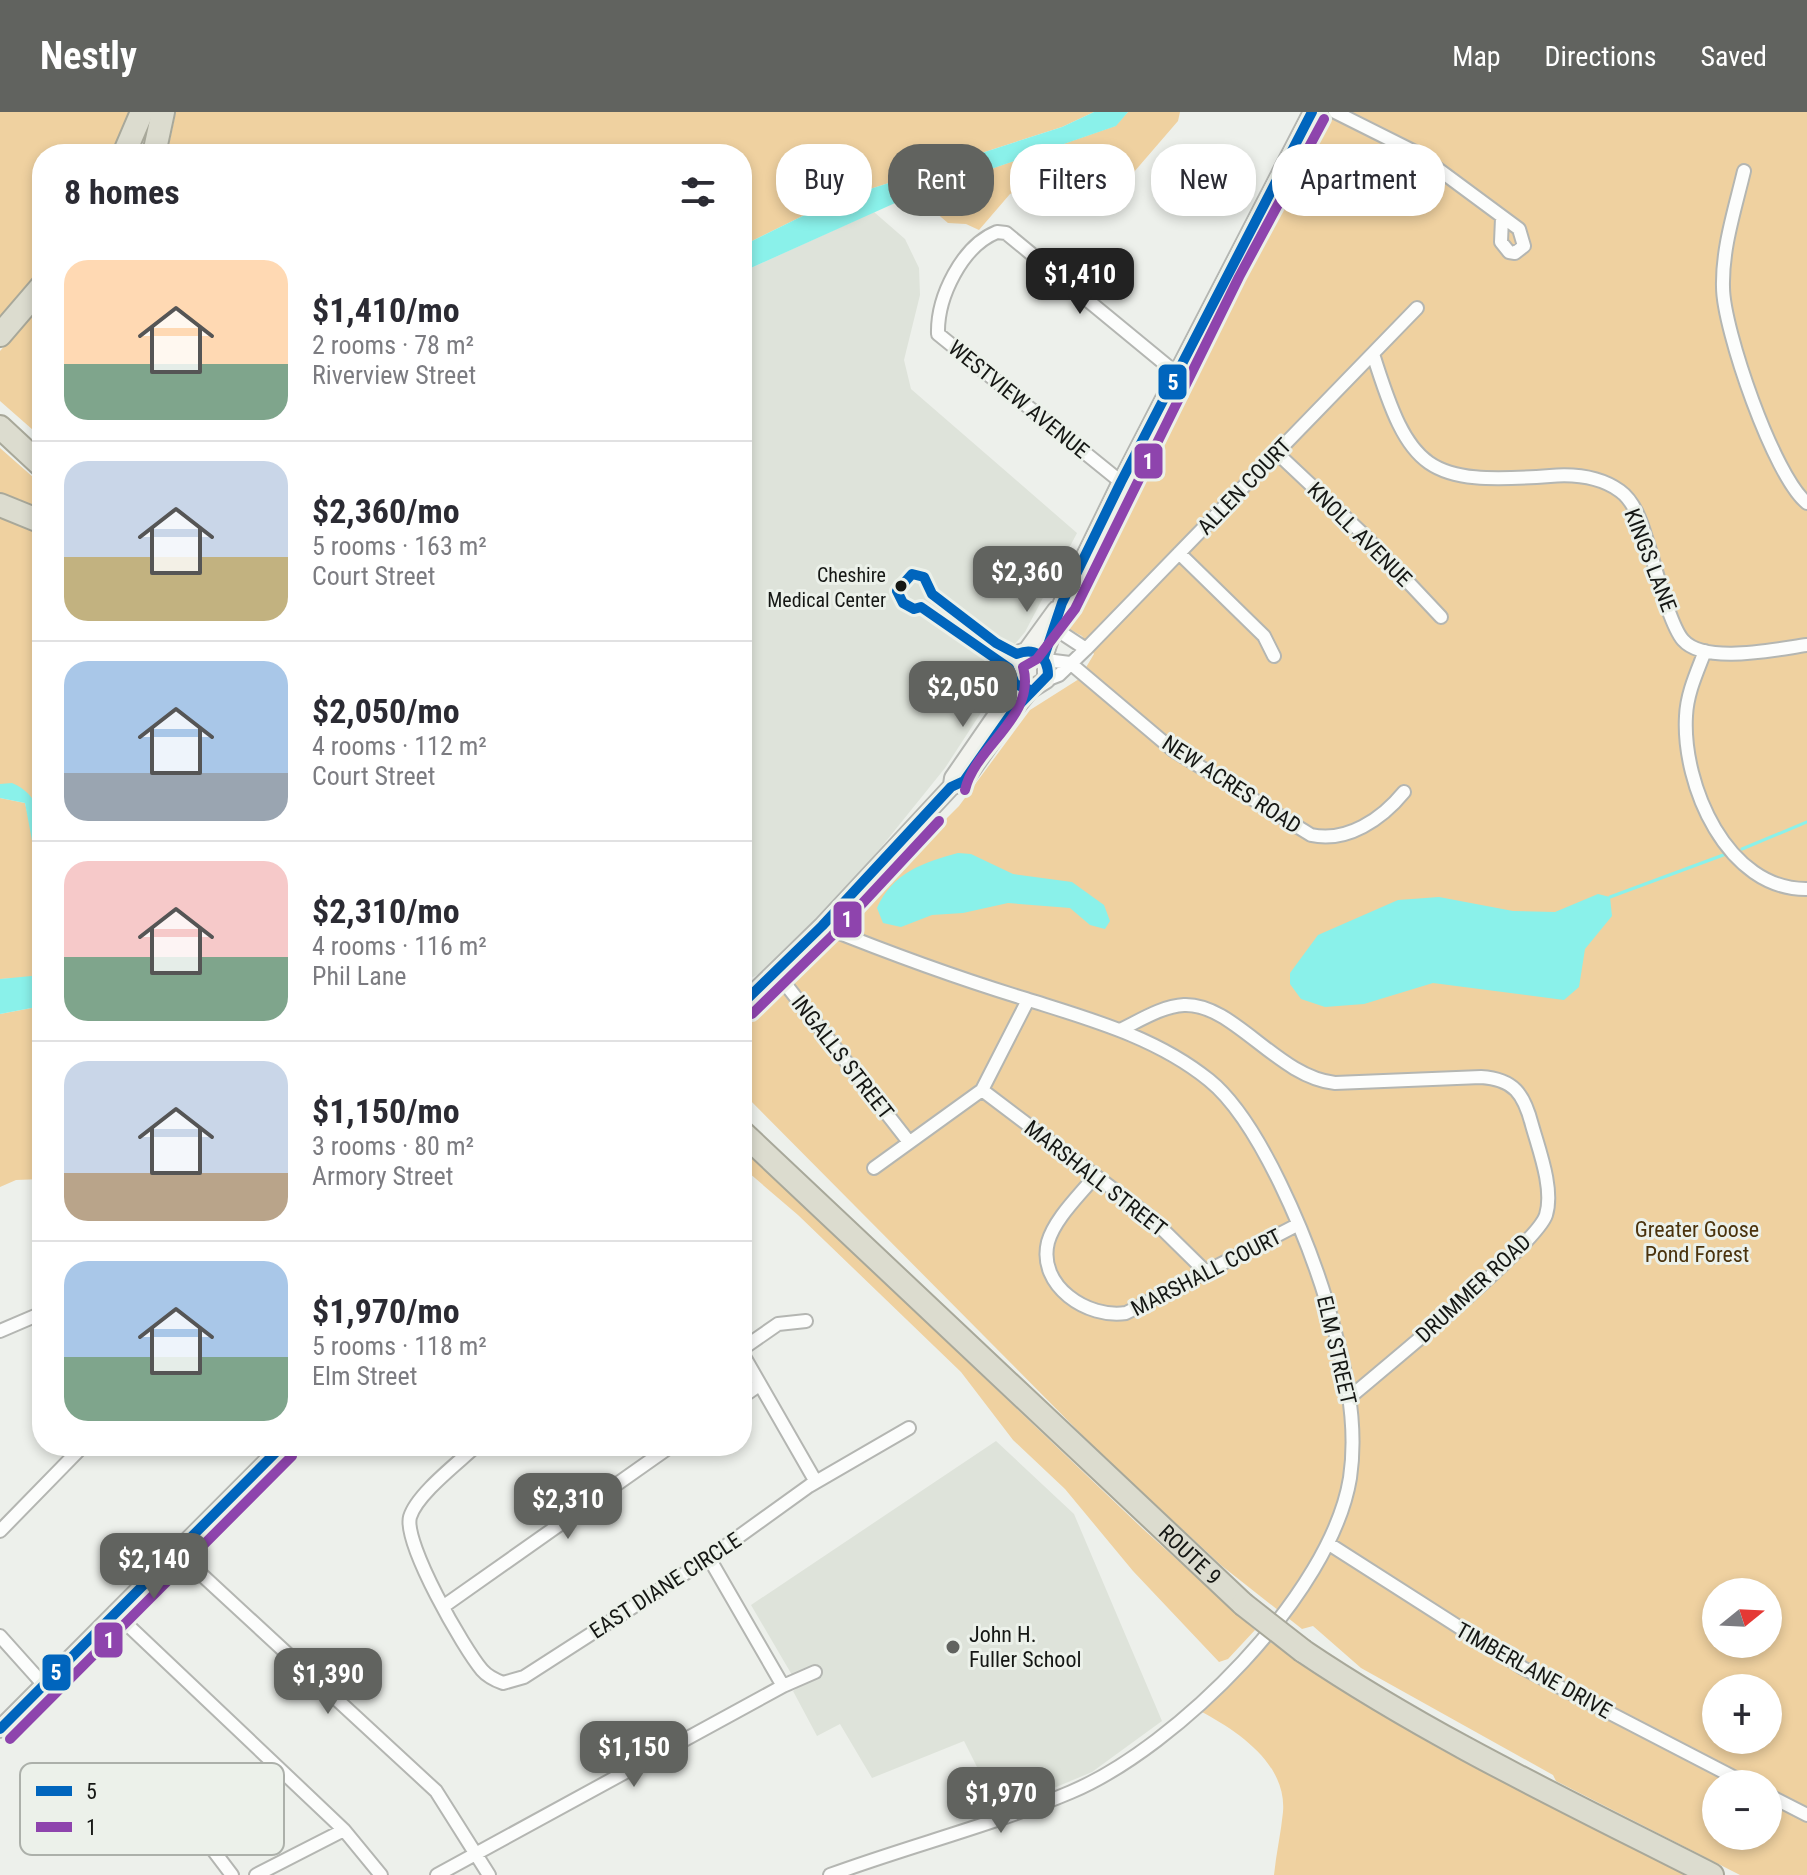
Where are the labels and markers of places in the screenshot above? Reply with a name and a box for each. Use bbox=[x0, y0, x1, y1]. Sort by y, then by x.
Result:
pin: $1,410 bbox=[1015, 248, 1145, 316]
pin: $2,360 bbox=[962, 546, 1092, 614]
place label: Cheshire Medical Center bbox=[767, 563, 886, 612]
marker: Cheshire Medical Center bbox=[893, 578, 909, 594]
pin: $2,050 bbox=[898, 661, 1028, 729]
pin: $2,310 bbox=[503, 1473, 633, 1541]
pin: $2,140 bbox=[89, 1533, 219, 1601]
place label: John H. Fuller School bbox=[969, 1622, 1081, 1672]
marker: John H. Fuller School bbox=[944, 1638, 962, 1656]
pin: $1,390 bbox=[263, 1648, 393, 1716]
pin: $1,150 bbox=[569, 1721, 699, 1789]
pin: $1,970 bbox=[936, 1767, 1066, 1835]

